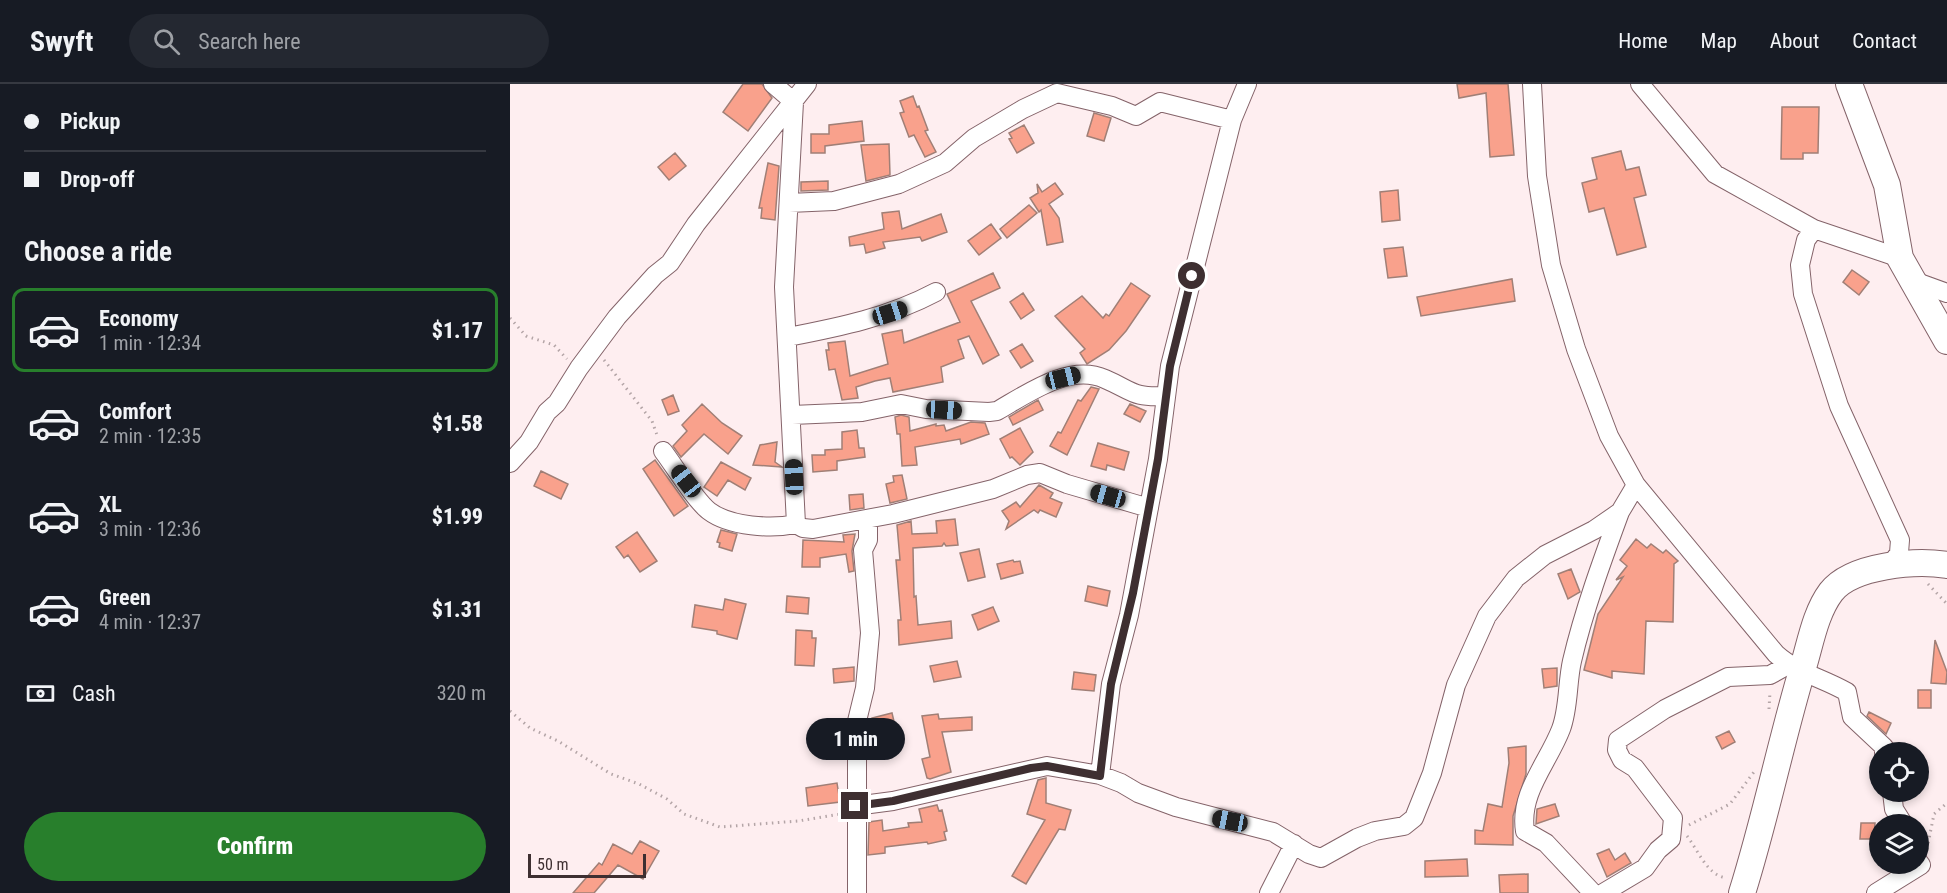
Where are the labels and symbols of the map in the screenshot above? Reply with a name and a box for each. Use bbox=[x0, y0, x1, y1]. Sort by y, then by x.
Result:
route start bbox=[1178, 262, 1205, 289]
car bbox=[870, 299, 910, 327]
car bbox=[1043, 365, 1083, 391]
car bbox=[926, 400, 962, 420]
car bbox=[784, 459, 804, 495]
car bbox=[668, 461, 704, 501]
car bbox=[1088, 482, 1128, 510]
callout: 1 min bbox=[806, 719, 904, 761]
route end bbox=[841, 792, 868, 819]
car bbox=[1211, 809, 1249, 833]
scale bar bbox=[528, 851, 646, 878]

